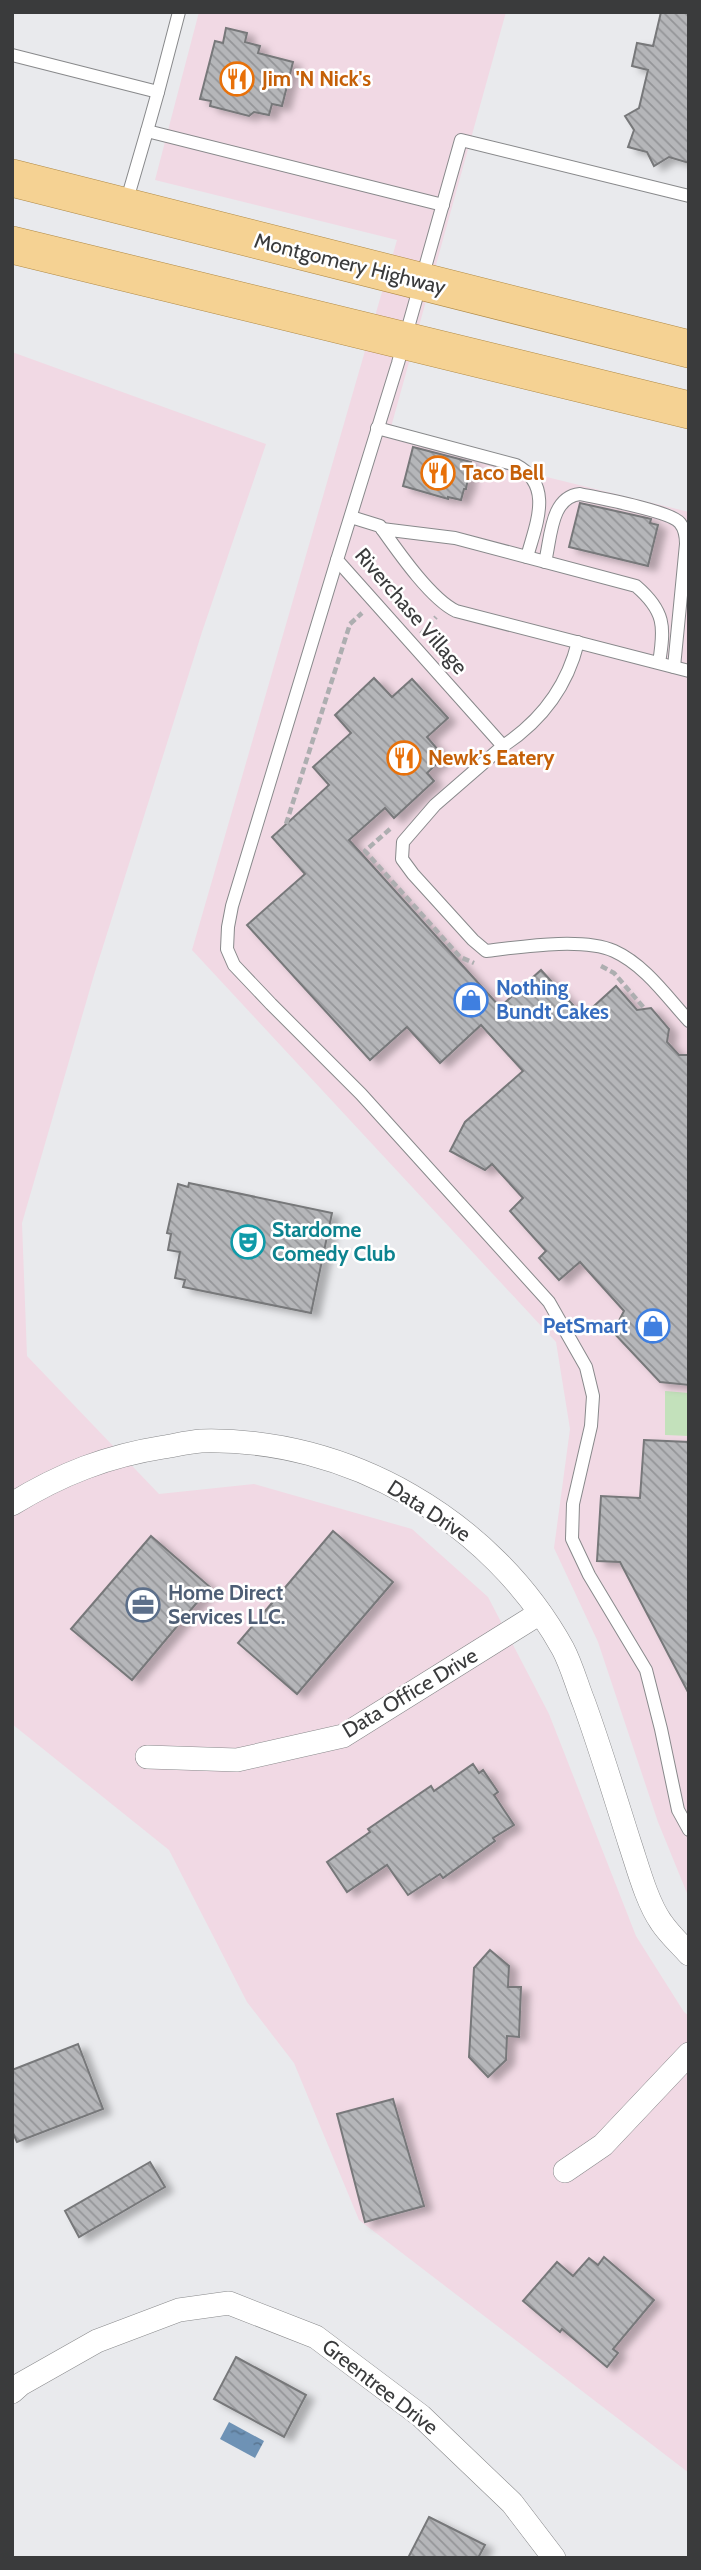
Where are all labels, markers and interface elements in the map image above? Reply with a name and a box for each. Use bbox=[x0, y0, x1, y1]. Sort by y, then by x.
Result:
restaurant icon: Jim 'N Nick's bbox=[218, 60, 256, 98]
place label: Jim 'N Nick's bbox=[261, 66, 371, 91]
street label: Montgomery Highway bbox=[252, 228, 449, 299]
restaurant icon: Taco Bell bbox=[419, 454, 457, 492]
place label: Taco Bell bbox=[462, 460, 545, 485]
street label: Riverchase Village bbox=[350, 543, 473, 679]
restaurant icon: Newk's Eatery bbox=[385, 739, 423, 777]
place label: Newk's Eatery bbox=[428, 745, 555, 770]
place label: Nothing Bundt Cakes bbox=[496, 975, 609, 1024]
shop icon: Nothing Bundt Cakes bbox=[452, 981, 490, 1019]
place label: Stardome Comedy Club bbox=[272, 1217, 395, 1266]
theatre icon: Stardome Comedy Club bbox=[229, 1223, 267, 1261]
shop icon: PetSmart bbox=[634, 1307, 672, 1345]
place label: PetSmart bbox=[543, 1313, 628, 1338]
street label: Data Drive bbox=[383, 1475, 476, 1547]
place label: Home Direct Services LLC. bbox=[168, 1580, 285, 1629]
office icon: Home Direct Services LLC. bbox=[124, 1586, 162, 1624]
street label: Data Office Drive bbox=[338, 1642, 482, 1743]
street label: Greentree Drive bbox=[317, 2334, 443, 2440]

